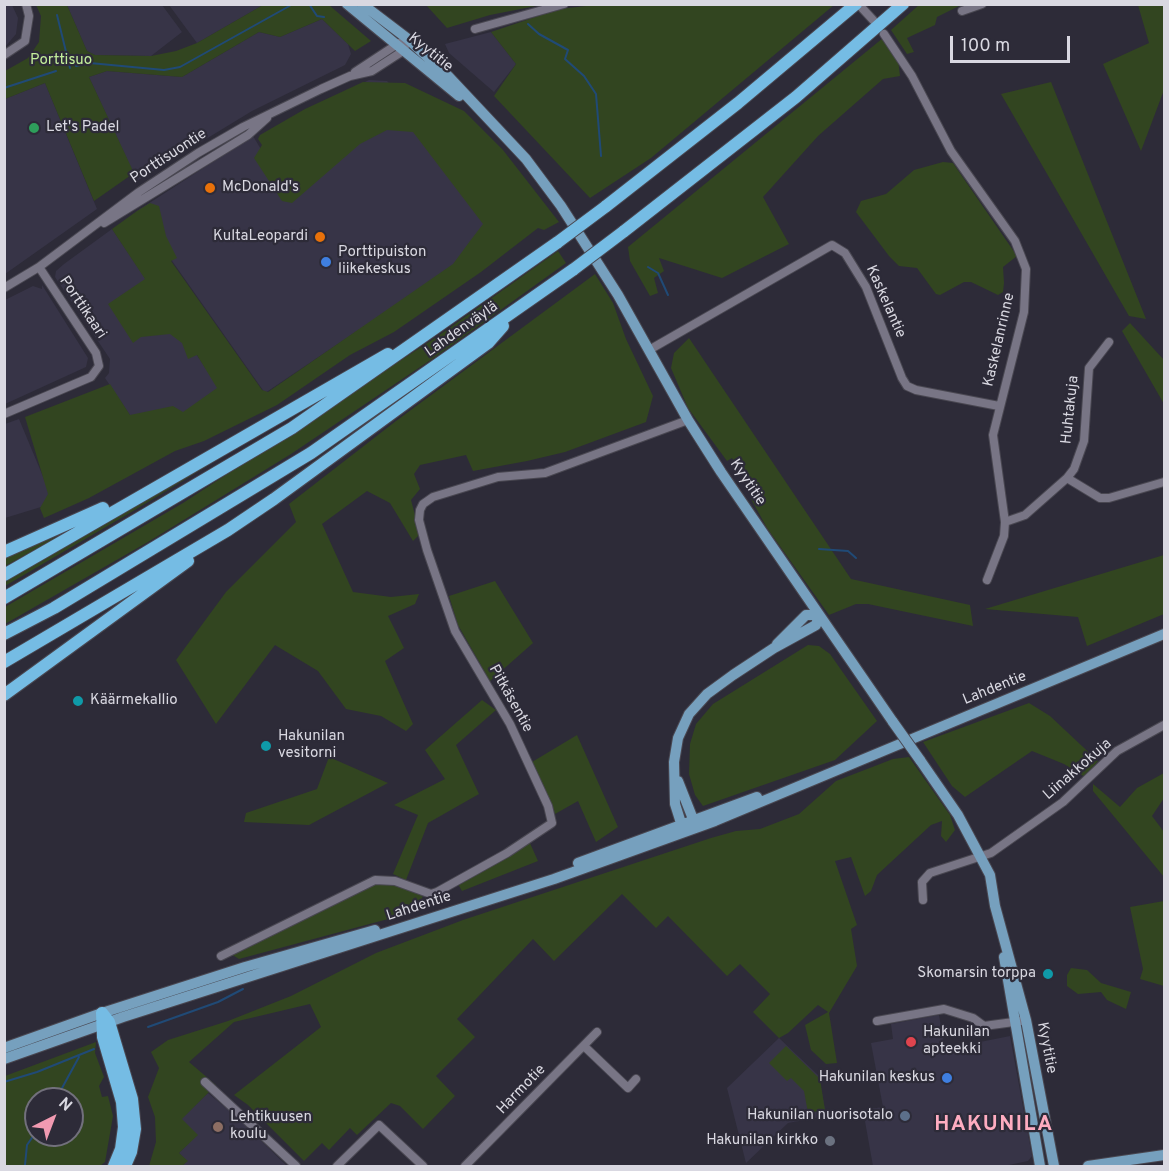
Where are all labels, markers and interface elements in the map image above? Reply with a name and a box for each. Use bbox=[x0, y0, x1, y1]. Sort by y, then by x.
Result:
scale bar bbox=[953, 24, 1073, 62]
street label: Kyytitie bbox=[404, 30, 456, 76]
text: 100 m bbox=[961, 35, 1010, 58]
park label: Porttisuo bbox=[30, 52, 92, 70]
place label: Let's Padel bbox=[46, 119, 119, 137]
marker: Let's Padel bbox=[27, 121, 41, 135]
street label: Porttisuontie bbox=[127, 126, 211, 188]
place label: McDonald's bbox=[222, 179, 299, 197]
marker: McDonald's bbox=[203, 181, 217, 195]
place label: KultaLeopardi bbox=[213, 228, 308, 246]
marker: KultaLeopardi bbox=[313, 230, 327, 244]
place label: Porttipuiston liikekeskus bbox=[338, 244, 426, 279]
marker: Porttipuiston liikekeskus bbox=[319, 255, 333, 269]
street label: Kaskelantie bbox=[861, 263, 909, 341]
street label: Porttikaari bbox=[54, 273, 110, 343]
street label: Kaskelanrinne bbox=[980, 291, 1020, 389]
street label: Lahdenväylä bbox=[422, 298, 502, 362]
street label: Huhtakuja bbox=[1058, 375, 1084, 445]
street label: Kyytitie bbox=[725, 456, 769, 510]
street label: Pitkäsentie bbox=[484, 662, 536, 736]
street label: Lahdentie bbox=[961, 668, 1029, 710]
place label: Käärmekallio bbox=[90, 692, 178, 710]
marker: Käärmekallio bbox=[71, 694, 85, 708]
place label: Hakunilan vesitorni bbox=[278, 728, 345, 763]
street label: Liinakkokuja bbox=[1040, 735, 1116, 805]
marker: Hakunilan vesitorni bbox=[259, 739, 273, 753]
street label: Lahdentie bbox=[384, 888, 454, 926]
place label: Skomarsin torppa bbox=[917, 965, 1036, 983]
marker: Skomarsin torppa bbox=[1041, 967, 1055, 981]
street label: Kyytitie bbox=[1032, 1021, 1060, 1075]
place label: Hakunilan apteekki bbox=[923, 1024, 990, 1059]
marker: Hakunilan apteekki bbox=[904, 1035, 918, 1049]
street label: Harmotie bbox=[494, 1061, 550, 1119]
place label: Hakunilan keskus bbox=[819, 1069, 935, 1087]
marker: Hakunilan keskus bbox=[940, 1071, 954, 1085]
north arrow bbox=[24, 1087, 84, 1147]
text: N bbox=[54, 1094, 76, 1116]
place label: Hakunilan nuorisotalo bbox=[747, 1107, 893, 1125]
place label: Lehtikuusen koulu bbox=[230, 1109, 312, 1144]
marker: Hakunilan nuorisotalo bbox=[898, 1109, 912, 1123]
district label: HAKUNILA bbox=[934, 1113, 1054, 1139]
marker: Lehtikuusen koulu bbox=[211, 1120, 225, 1134]
place label: Hakunilan kirkko bbox=[706, 1132, 818, 1150]
marker: Hakunilan kirkko bbox=[823, 1134, 837, 1148]

